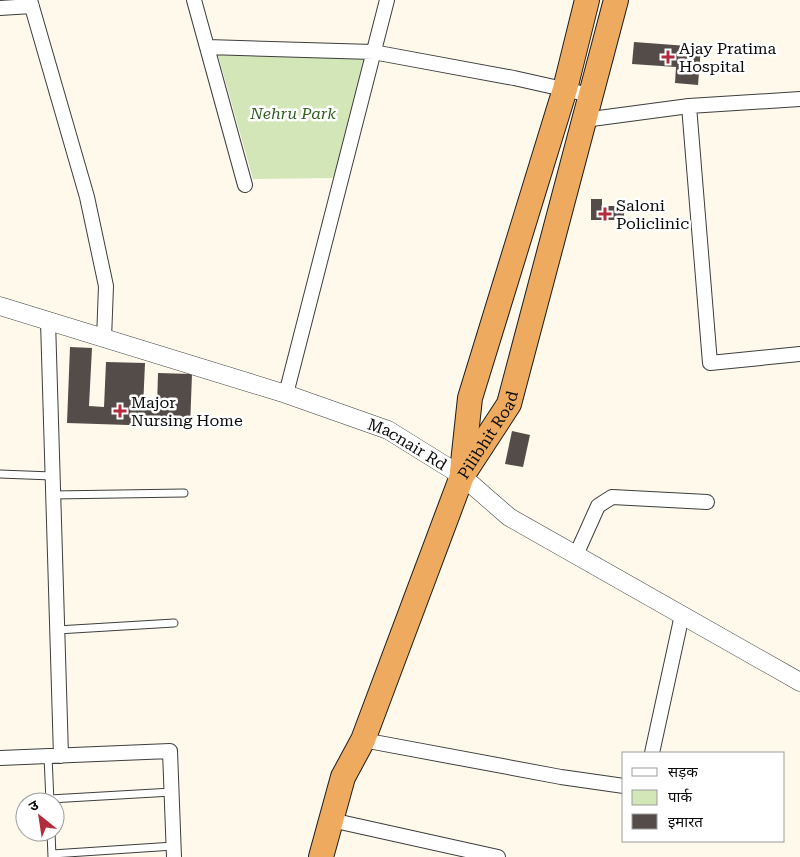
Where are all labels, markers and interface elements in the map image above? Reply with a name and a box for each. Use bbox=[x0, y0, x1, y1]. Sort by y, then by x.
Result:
place label: Ajay Pratima Hospital bbox=[679, 39, 777, 76]
marker: Ajay Pratima Hospital bbox=[661, 50, 675, 64]
park label: Nehru Park bbox=[249, 104, 336, 123]
place label: Saloni Policlinic bbox=[616, 196, 689, 233]
marker: Saloni Policlinic bbox=[598, 207, 612, 221]
street label: Pilibhit Road bbox=[454, 389, 522, 483]
place label: Major Nursing Home bbox=[131, 393, 243, 430]
marker: Major Nursing Home bbox=[113, 404, 127, 418]
street label: Macnair Rd bbox=[365, 415, 450, 474]
legend bbox=[622, 752, 785, 842]
text: सड़क bbox=[668, 763, 698, 781]
text: पार्क bbox=[668, 788, 692, 806]
north arrow bbox=[15, 792, 65, 842]
text: उ bbox=[26, 796, 42, 815]
text: इमारत bbox=[668, 813, 703, 831]

